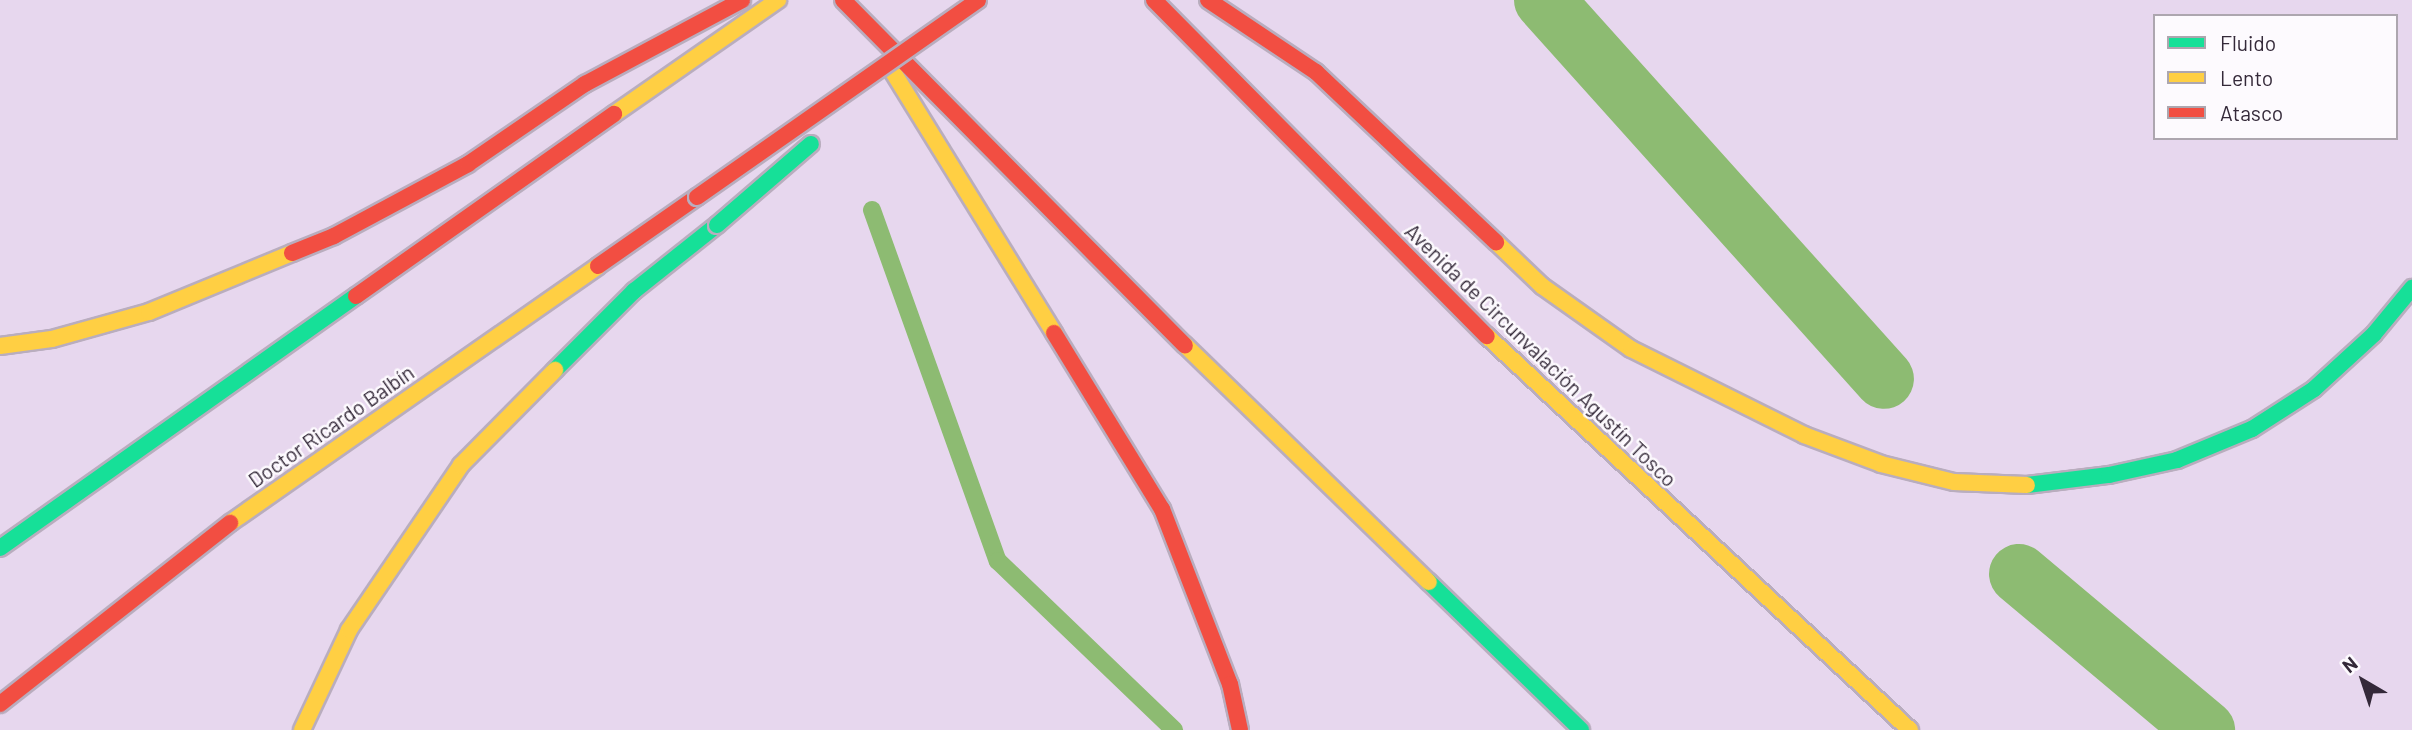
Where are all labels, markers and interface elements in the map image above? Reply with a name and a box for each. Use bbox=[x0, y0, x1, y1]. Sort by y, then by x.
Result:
legend bbox=[2153, 14, 2398, 140]
text: Fluido bbox=[2220, 30, 2276, 55]
text: Lento bbox=[2220, 65, 2273, 90]
text: Atasco bbox=[2220, 100, 2283, 125]
street label: Avenida de Circunvalación Agustín Tosco bbox=[1400, 218, 1682, 492]
street label: Doctor Ricardo Balbín bbox=[243, 359, 419, 493]
north arrow bbox=[2328, 646, 2398, 716]
text: N bbox=[2337, 651, 2362, 677]

